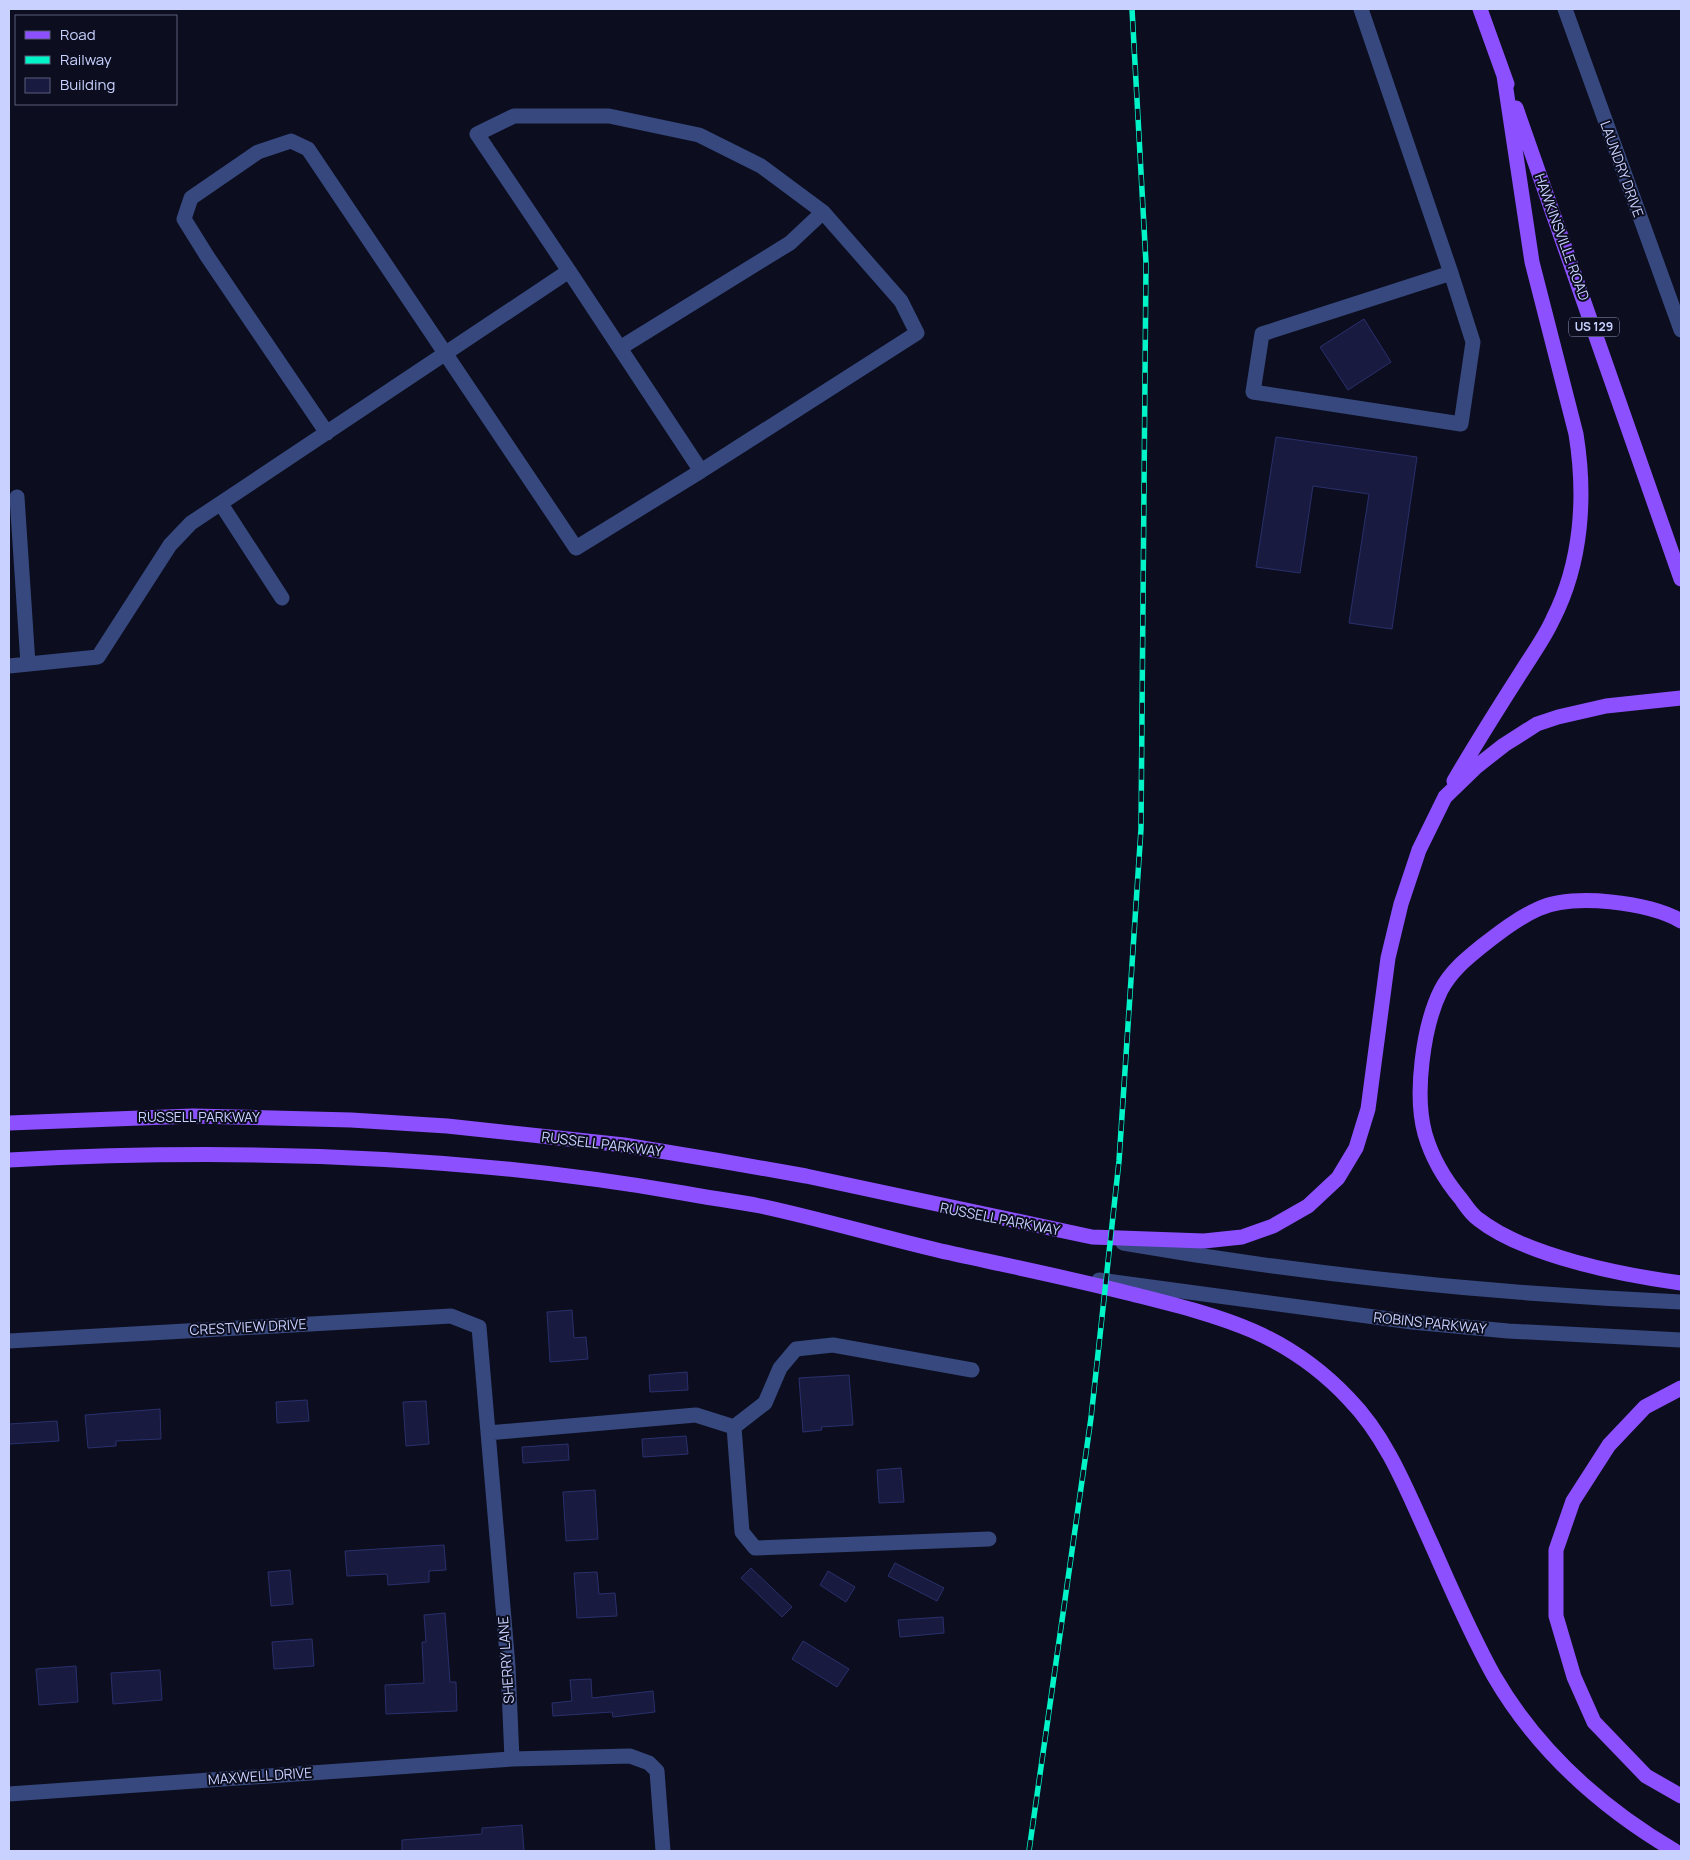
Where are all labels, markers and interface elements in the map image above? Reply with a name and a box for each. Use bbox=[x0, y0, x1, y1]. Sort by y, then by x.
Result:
legend bbox=[15, 15, 178, 105]
text: Road bbox=[60, 24, 96, 45]
text: Railway bbox=[60, 49, 112, 70]
text: Building bbox=[60, 74, 115, 95]
street label: LAUNDRY DRIVE bbox=[1596, 118, 1649, 220]
street label: HAWKINSVILLE ROAD bbox=[1531, 171, 1594, 303]
road number: US 129 bbox=[1569, 318, 1619, 337]
street label: RUSSELL PARKWAY bbox=[138, 1107, 260, 1126]
street label: RUSSELL PARKWAY bbox=[540, 1127, 664, 1160]
street label: RUSSELL PARKWAY bbox=[939, 1198, 1062, 1239]
street label: ROBINS PARKWAY bbox=[1373, 1307, 1488, 1338]
street label: CRESTVIEW DRIVE bbox=[189, 1314, 307, 1339]
street label: SHERRY LANE bbox=[493, 1616, 518, 1704]
street label: MAXWELL DRIVE bbox=[207, 1762, 313, 1789]

